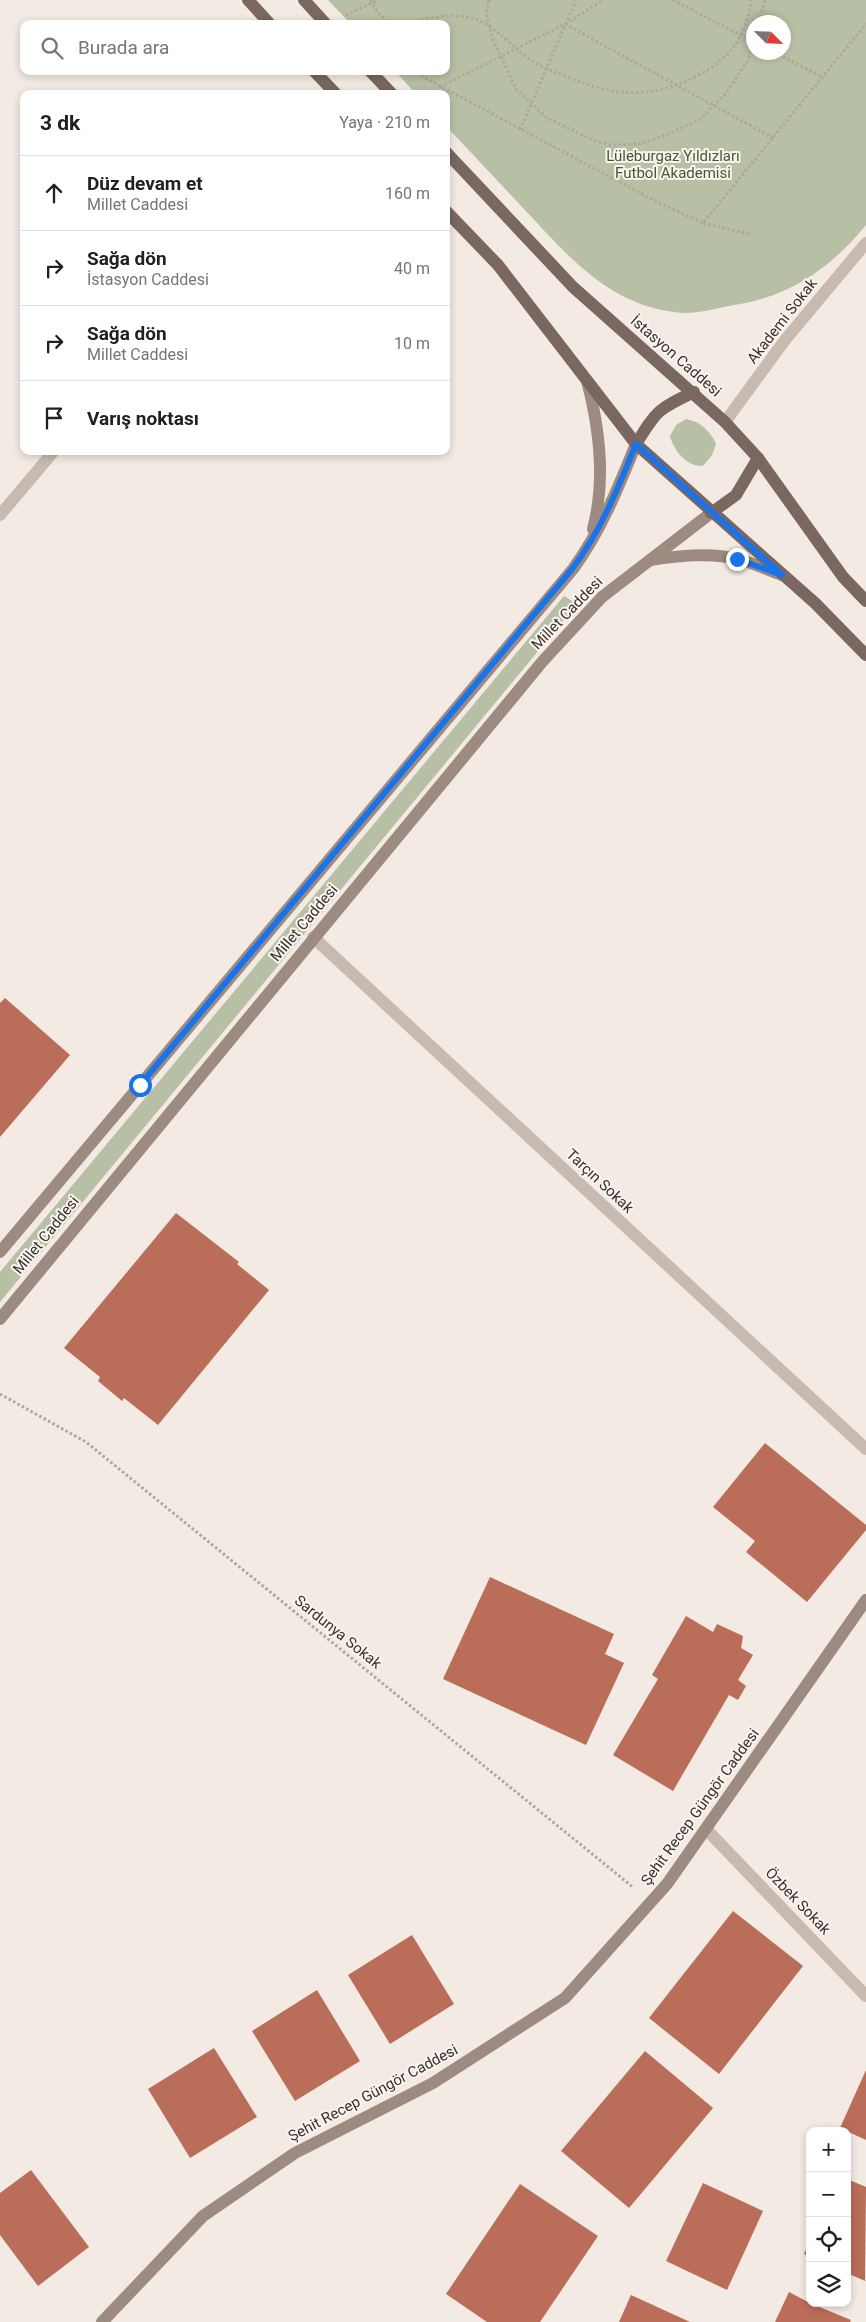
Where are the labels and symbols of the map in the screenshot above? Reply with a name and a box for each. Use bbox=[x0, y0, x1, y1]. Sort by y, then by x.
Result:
north arrow bbox=[746, 15, 791, 60]
park label: Lüleburgaz Yıldızları Futbol Akademisi bbox=[606, 147, 740, 182]
street label: Akademi Sokak bbox=[743, 274, 821, 367]
street label: İstasyon Caddesi bbox=[627, 312, 725, 400]
route end bbox=[726, 548, 749, 571]
street label: Millet Caddesi bbox=[528, 573, 606, 653]
street label: Millet Caddesi bbox=[267, 881, 341, 965]
route start bbox=[129, 1074, 152, 1097]
street label: Tarçın Sokak bbox=[563, 1145, 638, 1217]
street label: Millet Caddesi bbox=[9, 1192, 83, 1278]
street label: Sardunya Sokak bbox=[291, 1591, 385, 1673]
street label: Şehit Recep Güngör Caddesi bbox=[637, 1725, 763, 1889]
street label: Özbek Sokak bbox=[762, 1864, 835, 1939]
street label: Şehit Recep Güngör Caddesi bbox=[285, 2041, 461, 2145]

